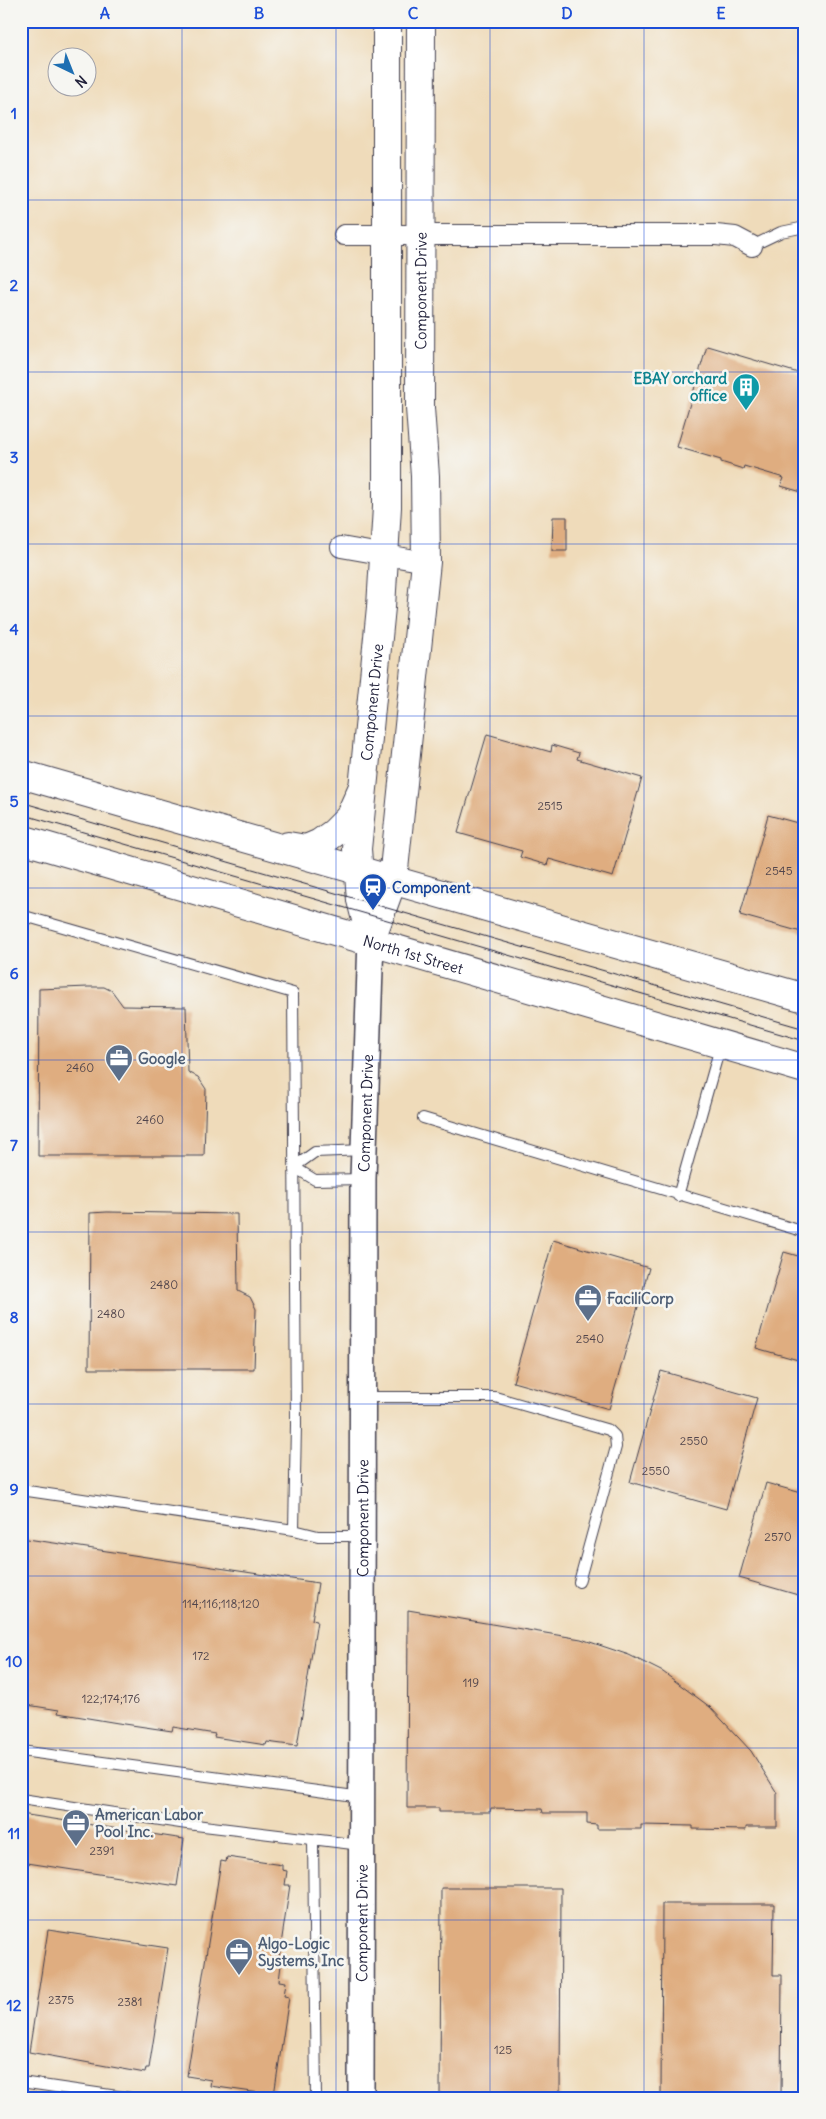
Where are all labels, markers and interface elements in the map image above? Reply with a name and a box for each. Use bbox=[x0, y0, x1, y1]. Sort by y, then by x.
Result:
text: A bbox=[100, 3, 110, 23]
text: B bbox=[254, 3, 265, 23]
text: C bbox=[408, 3, 419, 23]
text: D bbox=[561, 3, 573, 23]
text: E bbox=[716, 3, 726, 23]
north arrow bbox=[48, 48, 98, 98]
text: N bbox=[71, 72, 91, 91]
text: 1 bbox=[11, 103, 17, 123]
street label: Component Drive bbox=[411, 232, 430, 350]
text: 2 bbox=[10, 275, 19, 295]
place label: EBAY orchard office bbox=[633, 369, 727, 405]
building icon: EBAY orchard office bbox=[731, 372, 761, 411]
text: 3 bbox=[9, 447, 19, 467]
text: 4 bbox=[9, 619, 19, 639]
street label: Component Drive bbox=[356, 643, 387, 762]
text: 5 bbox=[9, 791, 19, 811]
house number: 2515 bbox=[537, 798, 563, 813]
house number: 2545 bbox=[765, 863, 793, 878]
station icon: Component bbox=[358, 872, 388, 911]
place label: Component bbox=[392, 878, 472, 898]
street label: North 1st Street bbox=[361, 930, 466, 978]
text: 6 bbox=[9, 963, 19, 983]
office icon: Google bbox=[104, 1043, 134, 1082]
place label: Google bbox=[138, 1049, 186, 1069]
street label: Component Drive bbox=[354, 1054, 377, 1172]
house number: 2460 bbox=[66, 1060, 94, 1075]
house number: 2460 bbox=[136, 1112, 164, 1127]
text: 7 bbox=[10, 1135, 18, 1155]
house number: 2480 bbox=[150, 1277, 178, 1292]
office icon: FaciliCorp bbox=[573, 1283, 603, 1322]
place label: FaciliCorp bbox=[607, 1289, 674, 1309]
house number: 2480 bbox=[97, 1306, 125, 1321]
text: 8 bbox=[9, 1307, 19, 1327]
house number: 2540 bbox=[576, 1331, 604, 1346]
house number: 2550 bbox=[680, 1433, 708, 1448]
street label: Component Drive bbox=[353, 1459, 372, 1577]
house number: 2550 bbox=[642, 1463, 670, 1478]
text: 9 bbox=[9, 1479, 19, 1499]
house number: 2570 bbox=[764, 1529, 792, 1544]
house number: 114;116;118;120 bbox=[182, 1596, 260, 1611]
house number: 172 bbox=[192, 1648, 210, 1663]
text: 10 bbox=[6, 1651, 22, 1671]
house number: 119 bbox=[463, 1675, 479, 1690]
house number: 122;174;176 bbox=[82, 1691, 140, 1706]
place label: American Labor Pool Inc. bbox=[95, 1805, 204, 1841]
office icon: American Labor Pool Inc. bbox=[61, 1808, 91, 1847]
text: 11 bbox=[8, 1823, 20, 1843]
house number: 2391 bbox=[89, 1843, 115, 1858]
street label: Component Drive bbox=[352, 1864, 371, 1982]
place label: Algo-Logic Systems, Inc bbox=[258, 1934, 344, 1971]
office icon: Algo-Logic Systems, Inc bbox=[224, 1937, 254, 1976]
house number: 2375 bbox=[48, 1992, 74, 2007]
house number: 2381 bbox=[117, 1994, 143, 2009]
text: 12 bbox=[6, 1995, 22, 2015]
house number: 125 bbox=[494, 2042, 512, 2057]

